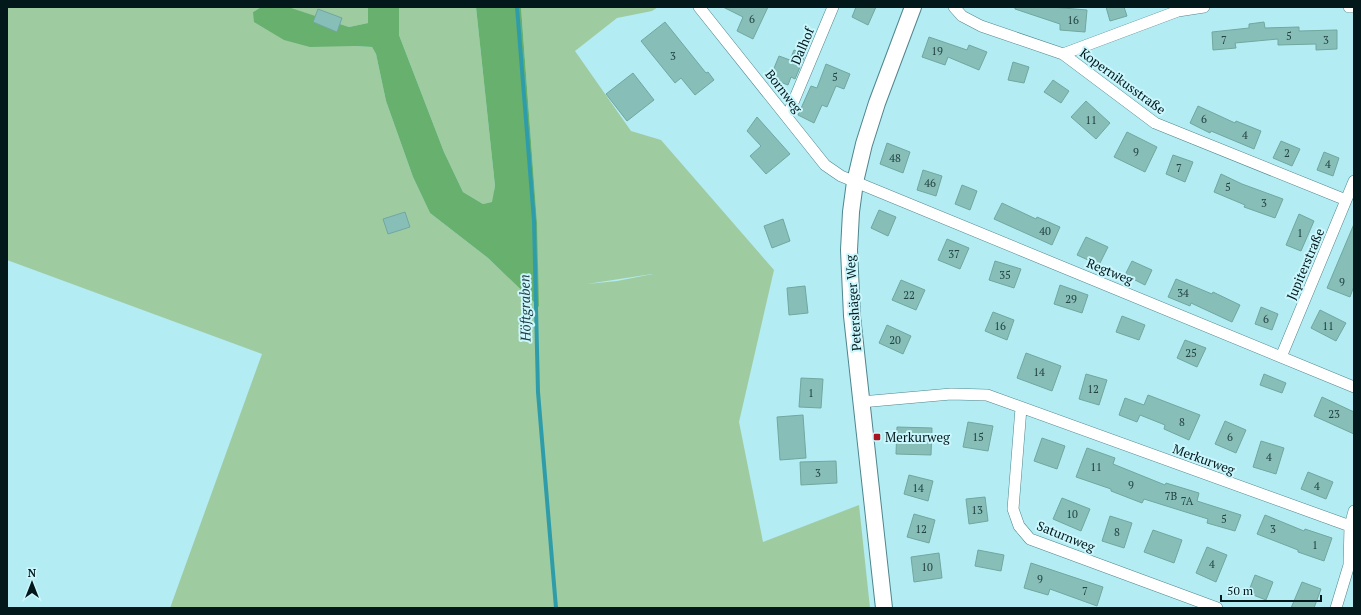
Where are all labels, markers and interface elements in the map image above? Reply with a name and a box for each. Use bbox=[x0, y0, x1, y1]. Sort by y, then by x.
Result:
house number: 6 bbox=[749, 12, 755, 26]
house number: 16 bbox=[1067, 13, 1079, 27]
street label: Dalhof bbox=[786, 23, 818, 67]
house number: 5 bbox=[1286, 29, 1292, 43]
house number: 7 bbox=[1221, 33, 1227, 47]
house number: 3 bbox=[1323, 33, 1329, 47]
house number: 19 bbox=[931, 44, 943, 58]
street label: Kopernikusstraße bbox=[1076, 44, 1170, 118]
house number: 3 bbox=[670, 49, 676, 63]
street label: Bornweg bbox=[761, 66, 807, 117]
house number: 5 bbox=[832, 70, 838, 84]
house number: 6 bbox=[1201, 112, 1207, 126]
house number: 11 bbox=[1085, 113, 1097, 127]
house number: 4 bbox=[1242, 128, 1248, 142]
house number: 9 bbox=[1133, 145, 1139, 159]
house number: 2 bbox=[1284, 146, 1290, 160]
house number: 48 bbox=[889, 151, 901, 165]
house number: 4 bbox=[1325, 157, 1331, 171]
house number: 7 bbox=[1176, 161, 1182, 175]
house number: 46 bbox=[924, 176, 936, 190]
house number: 5 bbox=[1225, 180, 1231, 194]
house number: 3 bbox=[1261, 196, 1267, 210]
house number: 40 bbox=[1039, 224, 1051, 238]
street label: Jupiterstraße bbox=[1282, 225, 1328, 303]
house number: 1 bbox=[1297, 226, 1303, 240]
house number: 37 bbox=[948, 247, 960, 261]
street label: Regtweg bbox=[1084, 253, 1136, 289]
street label: Petershäger Weg bbox=[841, 254, 865, 352]
house number: 35 bbox=[999, 268, 1011, 282]
water label: Höftgraben bbox=[514, 274, 535, 343]
house number: 9 bbox=[1339, 275, 1345, 289]
house number: 34 bbox=[1177, 286, 1189, 300]
house number: 22 bbox=[903, 288, 915, 302]
house number: 29 bbox=[1065, 292, 1077, 306]
house number: 6 bbox=[1263, 312, 1269, 326]
house number: 16 bbox=[994, 319, 1006, 333]
house number: 11 bbox=[1322, 319, 1334, 333]
house number: 20 bbox=[889, 333, 901, 347]
house number: 25 bbox=[1185, 346, 1197, 360]
house number: 14 bbox=[1033, 365, 1045, 379]
house number: 12 bbox=[1087, 382, 1099, 396]
house number: 1 bbox=[808, 386, 814, 400]
house number: 23 bbox=[1328, 407, 1340, 421]
house number: 8 bbox=[1179, 415, 1185, 429]
place label: Merkurweg bbox=[885, 428, 950, 446]
house number: 15 bbox=[972, 430, 984, 444]
house number: 6 bbox=[1227, 430, 1233, 444]
marker: Merkurweg bbox=[872, 432, 882, 442]
street label: Merkurweg bbox=[1170, 439, 1238, 479]
house number: 4 bbox=[1266, 450, 1272, 464]
house number: 11 bbox=[1090, 460, 1102, 474]
house number: 3 bbox=[815, 466, 821, 480]
house number: 9 bbox=[1128, 478, 1134, 492]
house number: 4 bbox=[1314, 479, 1320, 493]
house number: 14 bbox=[912, 481, 924, 495]
house number: 7B bbox=[1165, 489, 1178, 503]
house number: 7A bbox=[1181, 494, 1194, 508]
house number: 13 bbox=[971, 503, 983, 517]
house number: 10 bbox=[1066, 507, 1078, 521]
house number: 5 bbox=[1221, 512, 1227, 526]
street label: Saturnweg bbox=[1034, 516, 1098, 556]
house number: 12 bbox=[915, 522, 927, 536]
house number: 3 bbox=[1270, 522, 1276, 536]
house number: 8 bbox=[1114, 525, 1120, 539]
house number: 1 bbox=[1312, 538, 1318, 552]
house number: 4 bbox=[1209, 557, 1215, 571]
house number: 10 bbox=[921, 560, 933, 574]
north arrow bbox=[12, 563, 52, 603]
text: N bbox=[28, 566, 37, 580]
house number: 9 bbox=[1037, 572, 1043, 586]
scale bar bbox=[1221, 577, 1321, 603]
text: 50 m bbox=[1227, 583, 1254, 598]
house number: 7 bbox=[1082, 584, 1088, 598]

